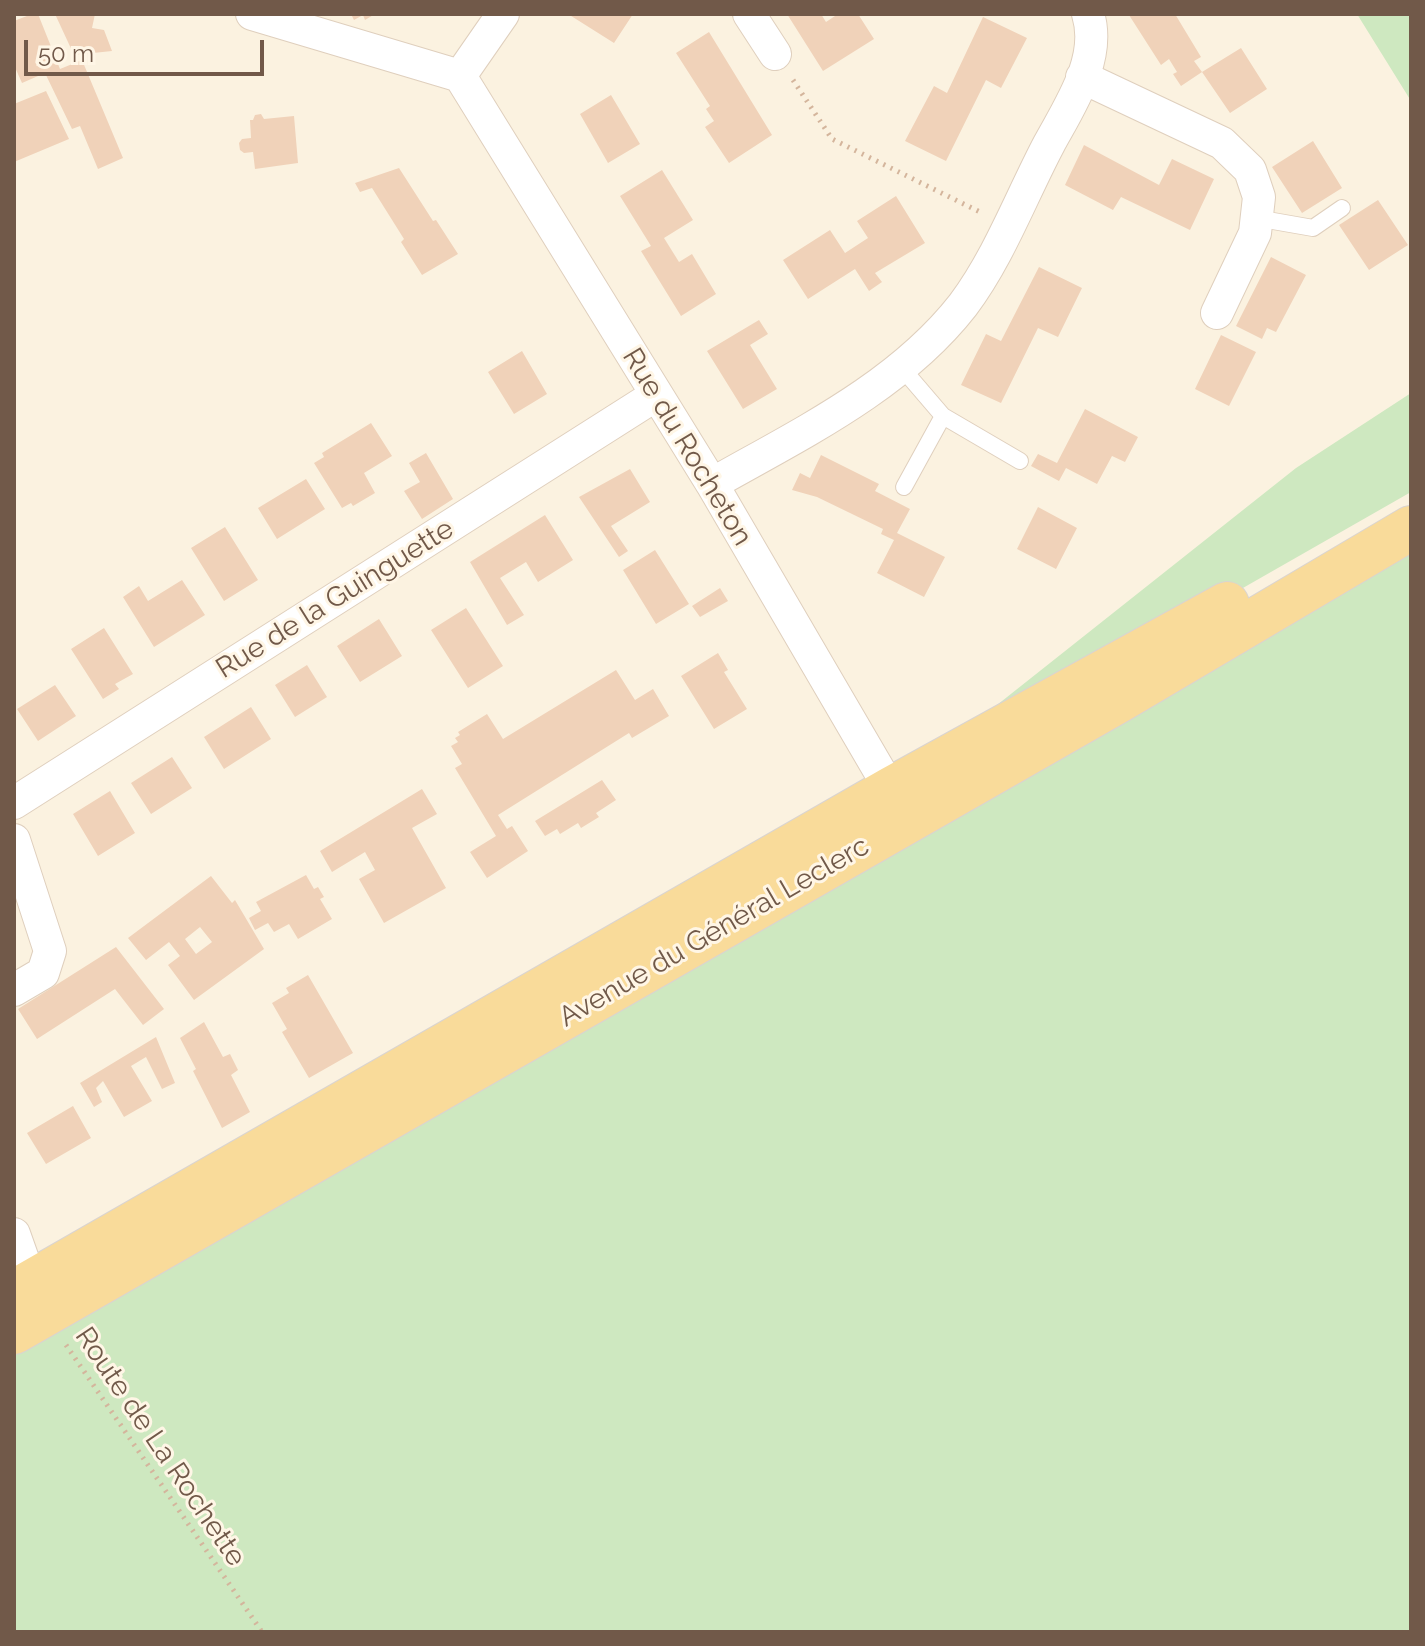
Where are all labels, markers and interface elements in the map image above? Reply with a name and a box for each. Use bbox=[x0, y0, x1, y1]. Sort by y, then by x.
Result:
scale bar bbox=[28, 24, 268, 74]
text: 50 m bbox=[38, 39, 94, 68]
street label: Rue du Rocheton bbox=[615, 342, 759, 552]
street label: Rue de la Guinguette bbox=[210, 512, 460, 686]
street label: Avenue du Général Leclerc bbox=[553, 829, 875, 1035]
street label: Route de La Rochette bbox=[68, 1321, 252, 1573]

